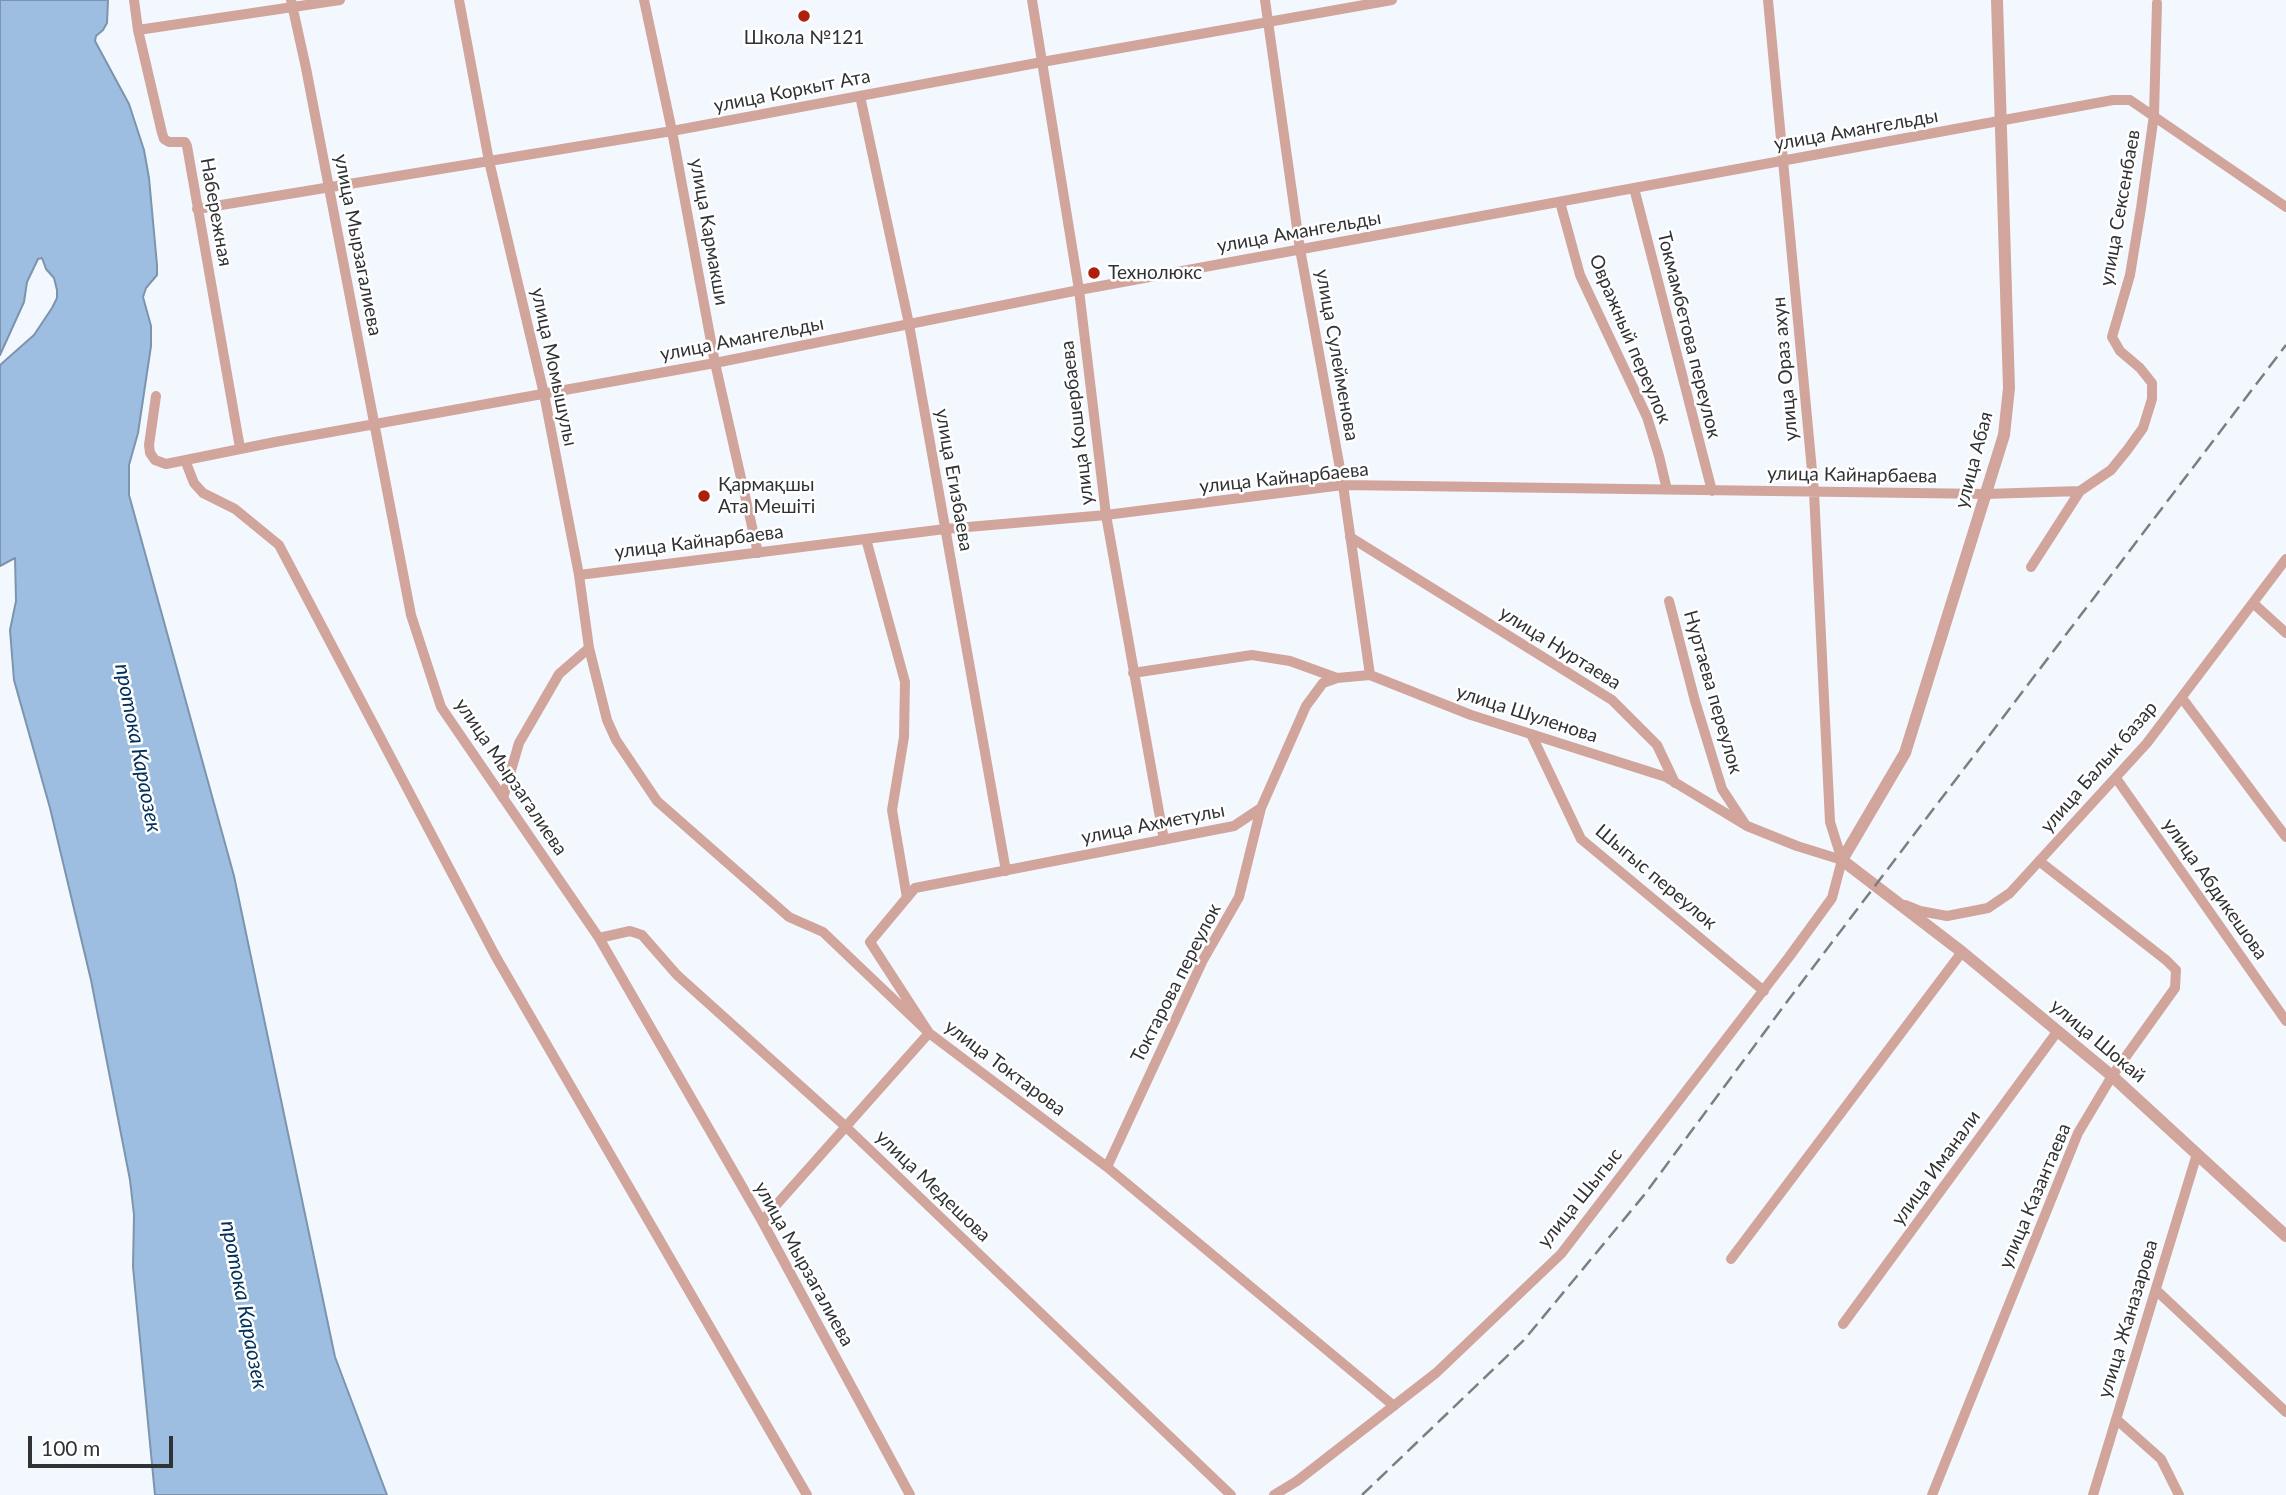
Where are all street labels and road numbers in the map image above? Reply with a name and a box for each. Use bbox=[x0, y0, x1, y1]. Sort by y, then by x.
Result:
street label: улица Коркыт Ата bbox=[712, 65, 872, 117]
street label: улица Амангельды bbox=[1772, 104, 1940, 156]
street label: улица Сексенбаев bbox=[2095, 128, 2145, 288]
street label: улица Мырзагалиева bbox=[329, 152, 387, 338]
street label: Набережная bbox=[195, 156, 237, 268]
street label: улица Кармакши bbox=[685, 157, 733, 307]
street label: улица Амангельды bbox=[1215, 206, 1383, 258]
street label: Токмамбетова переулок bbox=[1652, 229, 1726, 441]
street label: Овражный переулок bbox=[1584, 251, 1676, 427]
street label: улица Сулейменова bbox=[1311, 267, 1363, 443]
street label: улица Момышулы bbox=[526, 286, 582, 448]
street label: улица Ораз ахун bbox=[1767, 296, 1803, 442]
street label: улица Амангельды bbox=[658, 312, 826, 366]
street label: улица Кошербаева bbox=[1056, 340, 1098, 506]
street label: улица Егизбаева bbox=[930, 407, 978, 553]
street label: улица Абая bbox=[1950, 409, 1998, 511]
street label: улица Кайнарбаева bbox=[1198, 458, 1370, 498]
street label: улица Кайнарбаева bbox=[1767, 462, 1937, 488]
street label: улица Кайнарбаева bbox=[613, 520, 785, 564]
street label: улица Нуртаева bbox=[1495, 601, 1625, 695]
street label: Нуртаева переулок bbox=[1679, 608, 1747, 776]
street label: улица Шуленова bbox=[1453, 680, 1601, 748]
street label: улица Мырзагалиева bbox=[450, 694, 572, 860]
street label: улица Балык базар bbox=[2036, 697, 2162, 837]
street label: улица Ахметулы bbox=[1079, 799, 1227, 849]
street label: улица Абдикешова bbox=[2158, 814, 2272, 964]
street label: Шыгыс переулок bbox=[1591, 820, 1721, 934]
street label: Токтарова переулок bbox=[1126, 900, 1226, 1066]
street label: улица Шокай bbox=[2046, 994, 2150, 1088]
street label: улица Токтарова bbox=[940, 1015, 1070, 1121]
street label: улица Иманали bbox=[1887, 1106, 1985, 1230]
street label: улица Казантаева bbox=[1994, 1120, 2076, 1272]
street label: улица Медешова bbox=[871, 1125, 995, 1247]
street label: улица Шыгыс bbox=[1533, 1144, 1627, 1252]
street label: улица Мырзагалиева bbox=[749, 1178, 859, 1350]
street label: улица Жаназарова bbox=[2093, 1237, 2163, 1401]

